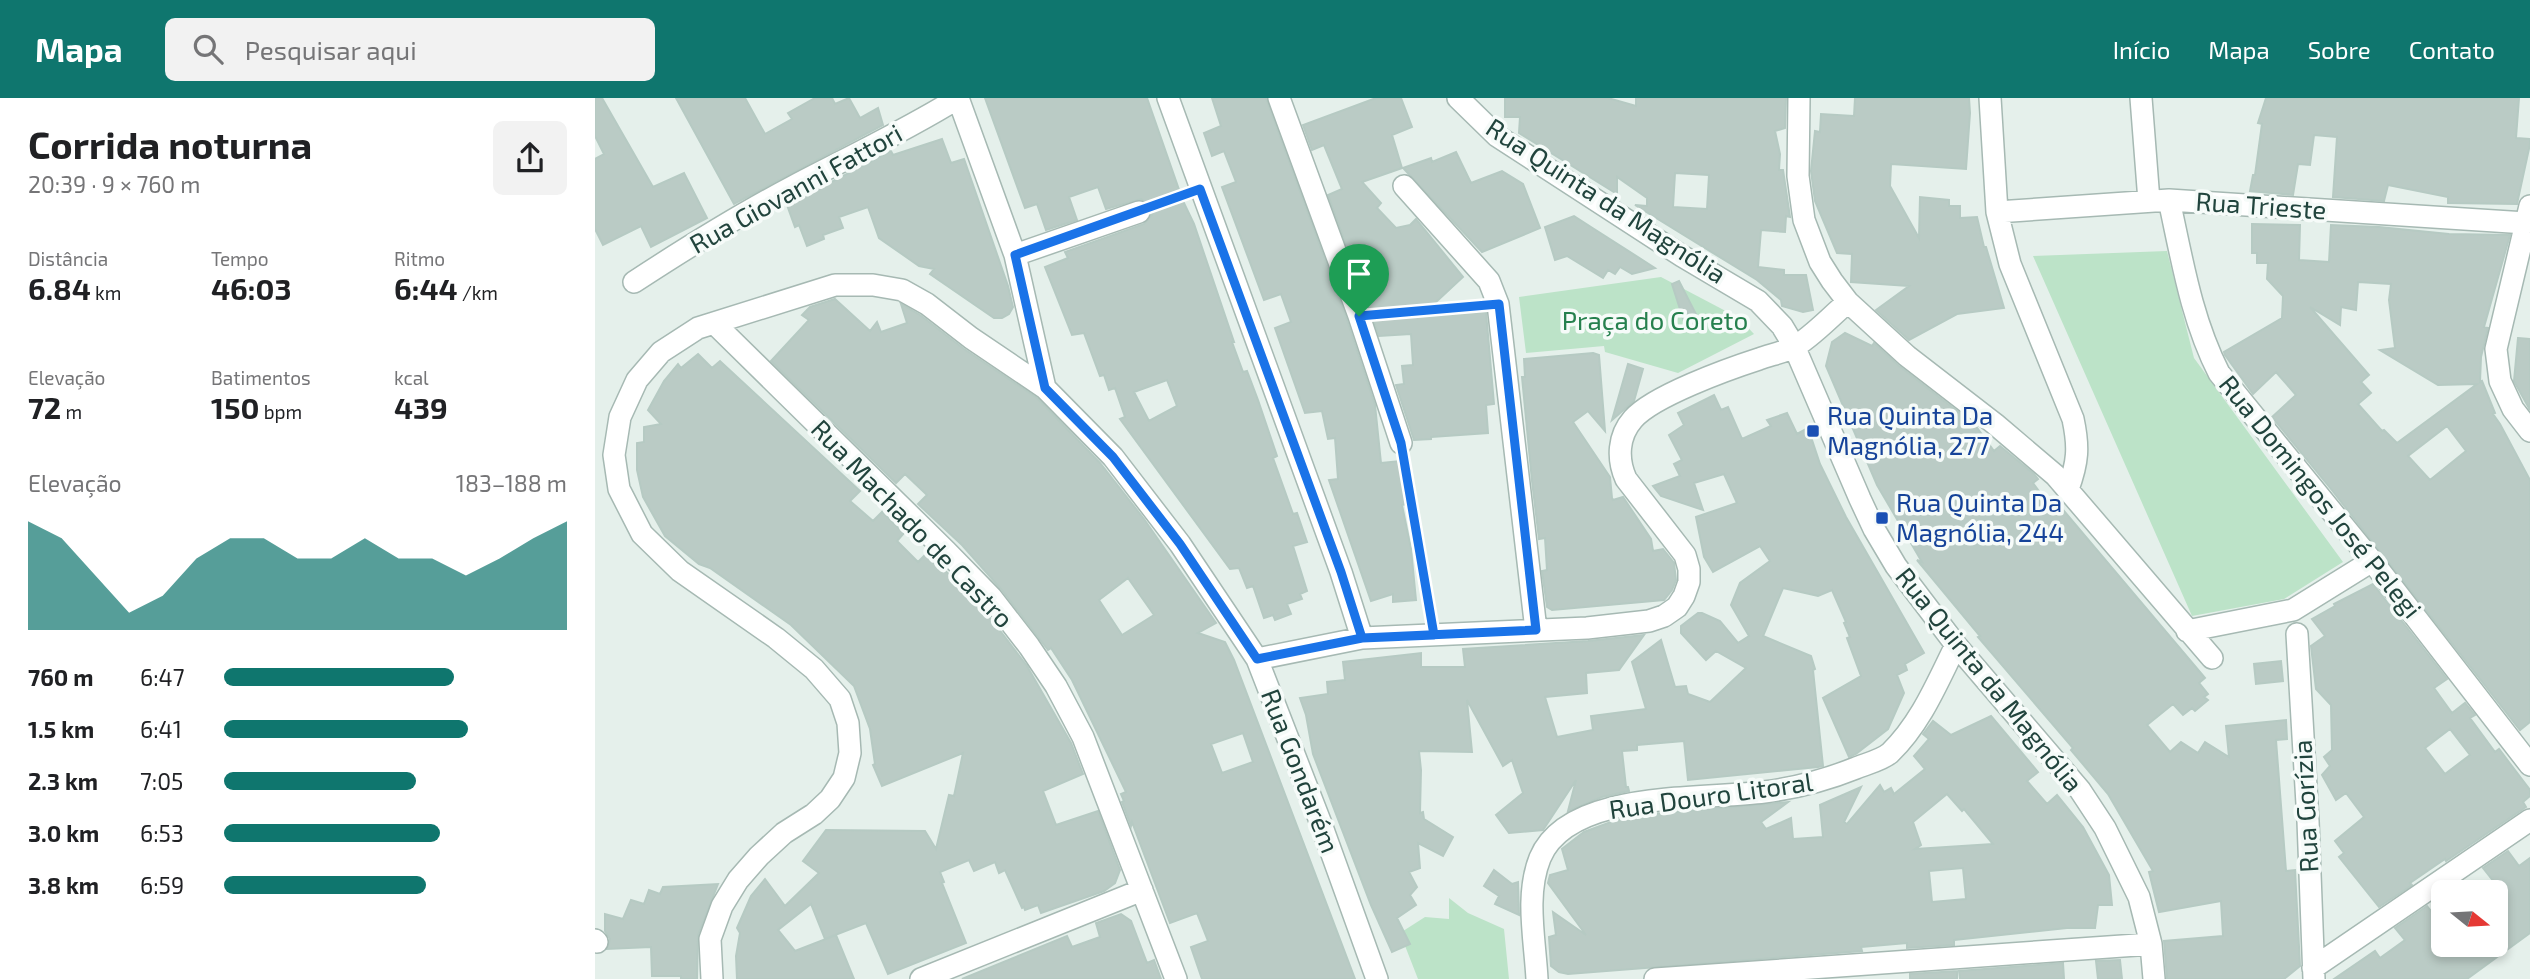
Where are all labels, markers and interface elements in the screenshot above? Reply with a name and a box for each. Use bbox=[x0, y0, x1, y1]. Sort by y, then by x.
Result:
search box bbox=[165, 18, 655, 81]
text: Mapa bbox=[35, 29, 123, 69]
icon: search bbox=[189, 30, 227, 68]
text: Pesquisar aqui bbox=[245, 34, 417, 65]
text: Início bbox=[2113, 35, 2170, 64]
text: Mapa bbox=[2208, 35, 2270, 64]
text: Sobre bbox=[2308, 35, 2371, 64]
text: Contato bbox=[2409, 35, 2495, 64]
street label: Rua Quinta da Magnólia bbox=[1481, 111, 1733, 289]
street label: Rua Giovanni Fattori bbox=[684, 116, 907, 259]
text: Corrida noturna bbox=[28, 121, 312, 167]
button: share bbox=[493, 121, 567, 195]
text: 20:39 · 9 × 760 m bbox=[28, 170, 200, 198]
street label: Rua Trieste bbox=[2195, 184, 2328, 225]
pin bbox=[1329, 244, 1389, 316]
text: Distância bbox=[28, 247, 108, 270]
text: Tempo bbox=[211, 247, 269, 270]
text: Ritmo bbox=[394, 247, 445, 270]
icon: arrive bbox=[1340, 255, 1378, 293]
text: 6.84 bbox=[28, 270, 91, 306]
text: 46:03 bbox=[211, 270, 291, 306]
text: 6:44 bbox=[394, 270, 458, 306]
text: km bbox=[91, 281, 121, 304]
text: /km bbox=[458, 281, 498, 304]
park label: Praça do Coreto bbox=[1562, 304, 1748, 337]
text: Elevação bbox=[28, 366, 105, 389]
text: Batimentos bbox=[211, 366, 311, 389]
text: kcal bbox=[394, 366, 429, 389]
street label: Rua Domingos José Pelegi bbox=[2214, 368, 2429, 624]
text: 72 bbox=[28, 389, 61, 425]
text: 150 bbox=[211, 389, 259, 425]
text: 439 bbox=[394, 389, 448, 425]
place label: Rua Quinta Da Magnólia, 277 bbox=[1827, 399, 1993, 460]
text: m bbox=[61, 400, 82, 423]
text: bpm bbox=[259, 400, 302, 423]
street label: Rua Machado de Castro bbox=[806, 412, 1021, 633]
marker: Rua Quinta Da Magnólia, 277 bbox=[1805, 423, 1821, 439]
text: Elevação bbox=[28, 469, 122, 497]
text: 183–188 m bbox=[456, 469, 567, 497]
place label: Rua Quinta Da Magnólia, 244 bbox=[1896, 486, 2064, 547]
marker: Rua Quinta Da Magnólia, 244 bbox=[1874, 510, 1890, 526]
street label: Rua Quinta da Magnólia bbox=[1890, 561, 2090, 797]
text: 760 m bbox=[28, 663, 93, 691]
text: 6:47 bbox=[140, 663, 185, 691]
street label: Rua Gondarém bbox=[1256, 684, 1347, 857]
text: 1.5 km bbox=[28, 715, 94, 743]
text: 6:41 bbox=[140, 715, 182, 743]
street label: Rua Gorízia bbox=[2286, 739, 2323, 873]
street label: Rua Douro Litoral bbox=[1607, 765, 1815, 824]
text: 2.3 km bbox=[28, 767, 98, 795]
text: 7:05 bbox=[140, 767, 183, 795]
text: 3.0 km bbox=[28, 819, 99, 847]
text: 6:53 bbox=[140, 819, 184, 847]
text: 3.8 km bbox=[28, 871, 99, 899]
text: 6:59 bbox=[140, 871, 184, 899]
north arrow bbox=[2431, 880, 2508, 957]
map controls bbox=[2431, 880, 2508, 957]

